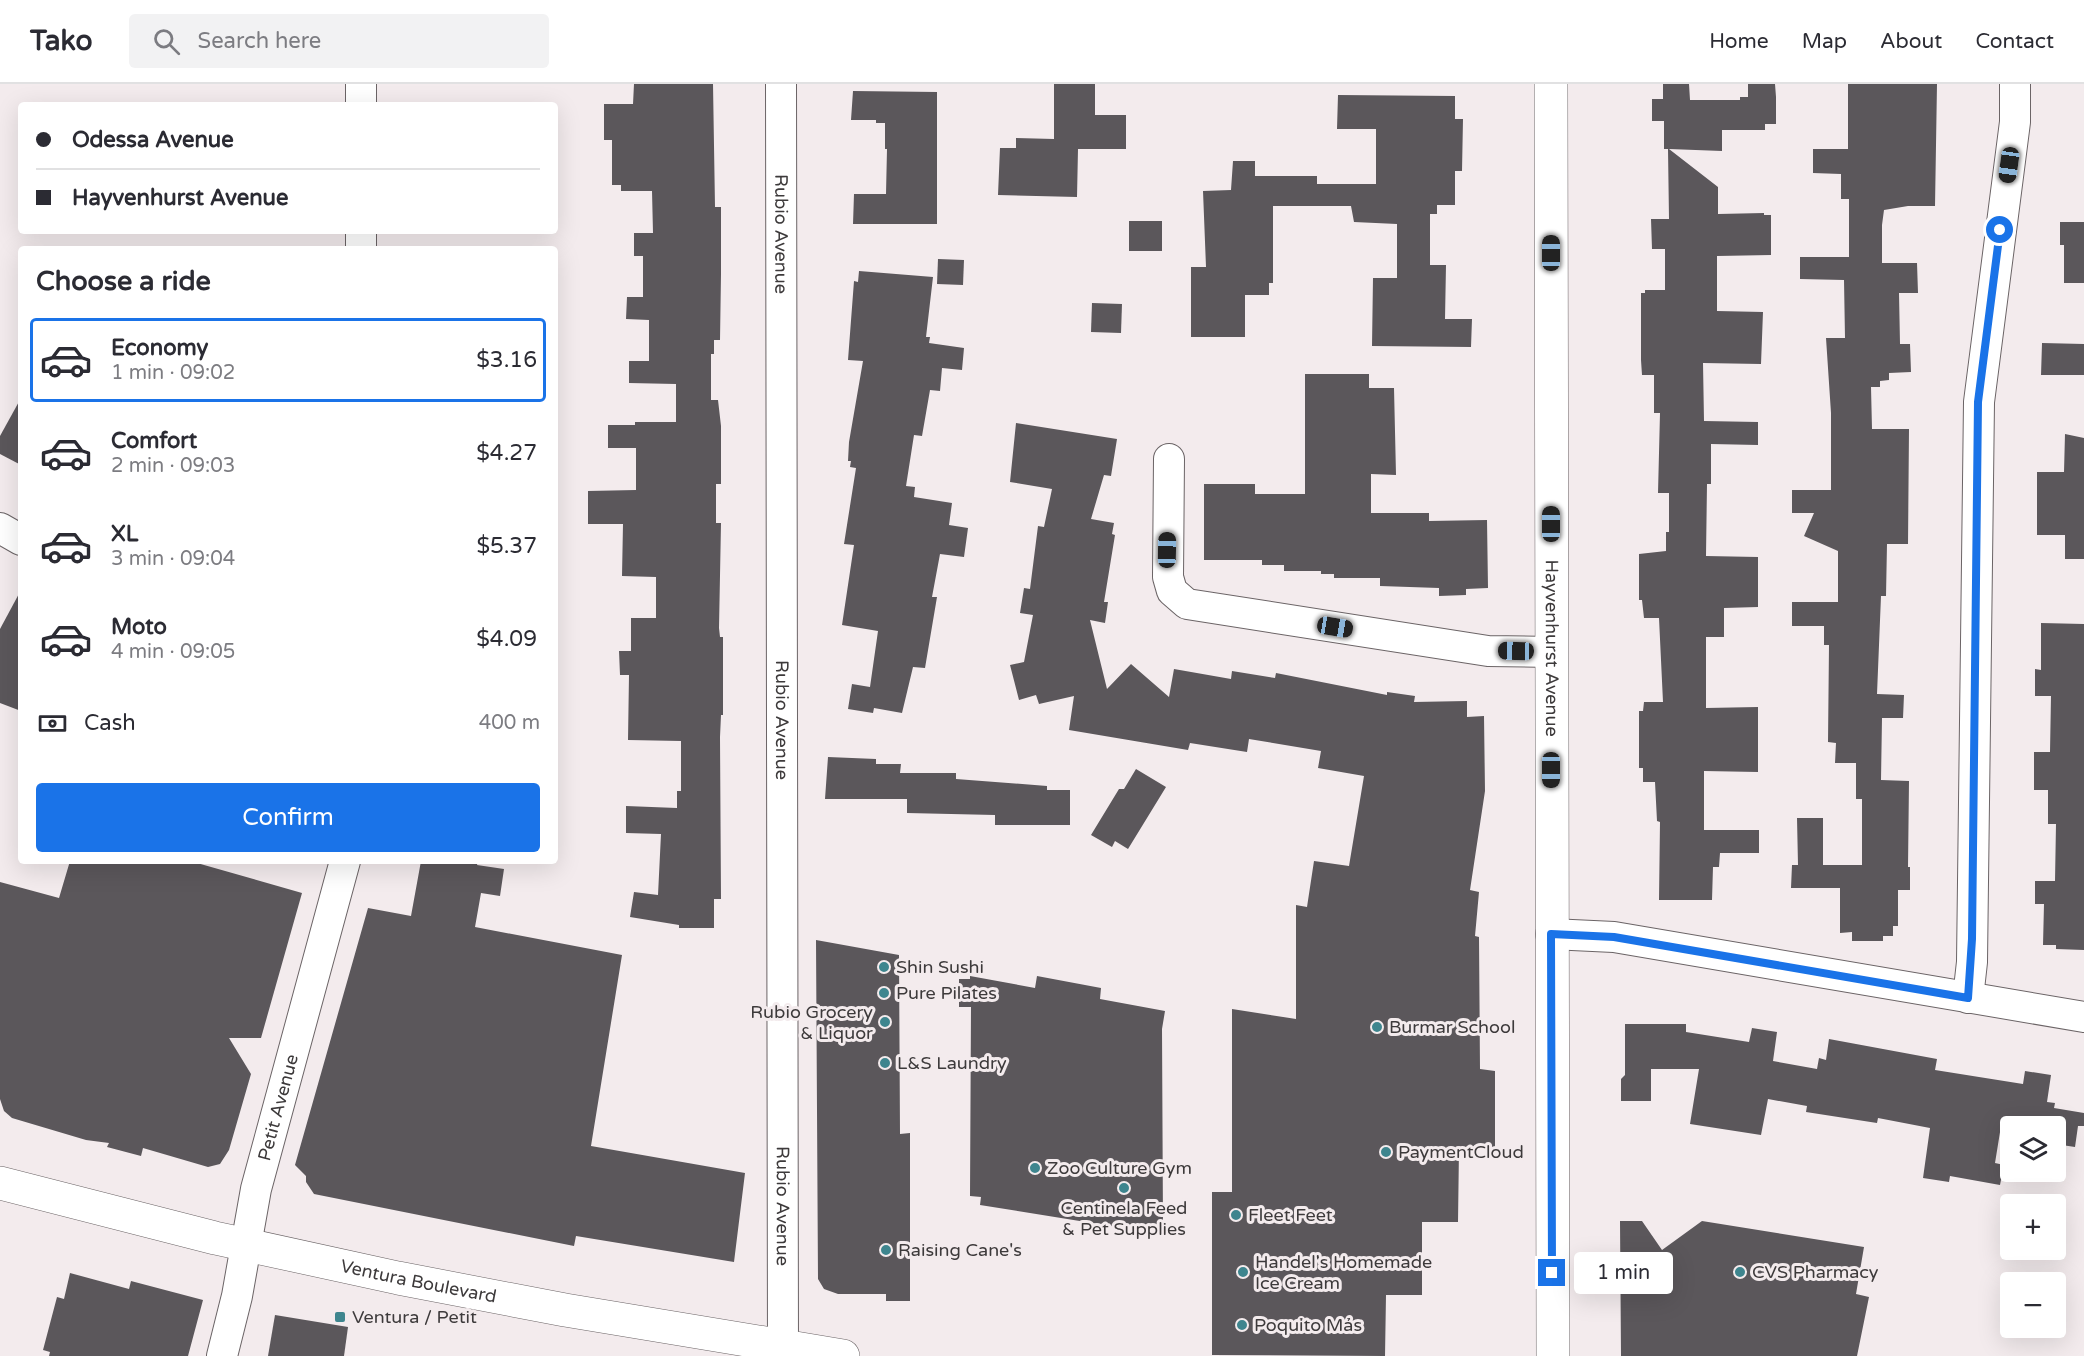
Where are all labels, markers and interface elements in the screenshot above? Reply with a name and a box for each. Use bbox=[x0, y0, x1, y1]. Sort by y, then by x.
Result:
search box bbox=[129, 14, 549, 68]
text: Tako bbox=[30, 24, 93, 58]
icon: search bbox=[150, 25, 183, 58]
text: Search here bbox=[198, 28, 321, 54]
text: Home bbox=[1709, 29, 1769, 54]
text: Map bbox=[1802, 29, 1847, 54]
text: About bbox=[1880, 29, 1942, 54]
text: Contact bbox=[1975, 29, 2054, 54]
text: Odessa Avenue bbox=[72, 127, 234, 153]
car bbox=[1998, 146, 2020, 184]
street label: Rubio Avenue bbox=[770, 174, 792, 294]
text: Hayvenhurst Avenue bbox=[72, 185, 288, 211]
route start bbox=[1986, 216, 2013, 243]
car bbox=[1542, 235, 1560, 271]
text: Choose a ride bbox=[36, 265, 211, 298]
icon: car bbox=[39, 333, 93, 387]
text: Economy bbox=[111, 335, 208, 361]
text: $3.16 bbox=[476, 347, 537, 373]
text: 1 min · 09:02 bbox=[111, 361, 235, 385]
icon: car bbox=[39, 426, 93, 480]
text: Comfort bbox=[111, 428, 197, 454]
text: $4.27 bbox=[476, 440, 537, 466]
text: 2 min · 09:03 bbox=[111, 454, 235, 478]
car bbox=[1542, 506, 1560, 542]
icon: car bbox=[39, 519, 93, 573]
text: XL bbox=[111, 521, 138, 547]
car bbox=[1158, 532, 1176, 568]
text: $5.37 bbox=[476, 533, 537, 559]
text: 3 min · 09:04 bbox=[111, 547, 235, 571]
street label: Hayvenhurst Avenue bbox=[1541, 559, 1563, 737]
icon: car bbox=[39, 612, 93, 666]
text: Moto bbox=[111, 614, 167, 640]
car bbox=[1316, 615, 1354, 639]
text: $4.09 bbox=[476, 626, 537, 652]
text: 4 min · 09:05 bbox=[111, 640, 235, 664]
car bbox=[1498, 642, 1534, 660]
street label: Rubio Avenue bbox=[771, 660, 793, 780]
icon: cash bbox=[36, 707, 69, 740]
text: Cash bbox=[84, 710, 136, 736]
text: 400 m bbox=[479, 711, 540, 735]
car bbox=[1542, 752, 1560, 788]
button: Confirm bbox=[36, 783, 540, 852]
place label: Shin Sushi bbox=[896, 956, 984, 978]
marker: Shin Sushi bbox=[877, 960, 891, 974]
place label: Pure Pilates bbox=[896, 982, 997, 1004]
marker: Pure Pilates bbox=[877, 986, 891, 1000]
place label: Rubio Grocery & Liquor bbox=[750, 1001, 873, 1044]
marker: Rubio Grocery & Liquor bbox=[878, 1015, 892, 1029]
place label: Burmar School bbox=[1389, 1016, 1515, 1038]
marker: Burmar School bbox=[1370, 1020, 1384, 1034]
street label: Petit Avenue bbox=[253, 1052, 303, 1163]
place label: L&S Laundry bbox=[897, 1052, 1007, 1074]
marker: L&S Laundry bbox=[878, 1056, 892, 1070]
map controls bbox=[2000, 1116, 2066, 1338]
button: layers bbox=[2000, 1116, 2066, 1182]
place label: PaymentCloud bbox=[1398, 1141, 1524, 1163]
marker: PaymentCloud bbox=[1379, 1145, 1393, 1159]
street label: Rubio Avenue bbox=[772, 1146, 794, 1266]
place label: Zoo Culture Gym bbox=[1047, 1157, 1192, 1179]
marker: Zoo Culture Gym bbox=[1028, 1161, 1042, 1175]
marker: Centinela Feed & Pet Supplies bbox=[1117, 1181, 1131, 1195]
button: + bbox=[2000, 1194, 2066, 1260]
place label: Centinela Feed & Pet Supplies bbox=[1061, 1197, 1187, 1240]
place label: Fleet Feet bbox=[1248, 1204, 1333, 1226]
marker: Fleet Feet bbox=[1229, 1208, 1243, 1222]
place label: Raising Cane's bbox=[898, 1239, 1022, 1261]
marker: Raising Cane's bbox=[879, 1243, 893, 1257]
place label: Handel's Homemade Ice Cream bbox=[1255, 1251, 1432, 1294]
callout: 1 min bbox=[1573, 1252, 1672, 1294]
street label: Ventura Boulevard bbox=[339, 1255, 498, 1308]
route end bbox=[1538, 1259, 1565, 1286]
text: 1 min bbox=[1597, 1261, 1650, 1285]
place label: CVS Pharmacy bbox=[1752, 1261, 1879, 1283]
marker: Handel's Homemade Ice Cream bbox=[1236, 1265, 1250, 1279]
marker: CVS Pharmacy bbox=[1733, 1265, 1747, 1279]
button: − bbox=[2000, 1272, 2066, 1338]
place label: Ventura / Petit bbox=[352, 1306, 477, 1328]
marker: Ventura / Petit bbox=[333, 1310, 347, 1324]
place label: Poquito Más bbox=[1254, 1314, 1362, 1336]
marker: Poquito Más bbox=[1235, 1318, 1249, 1332]

